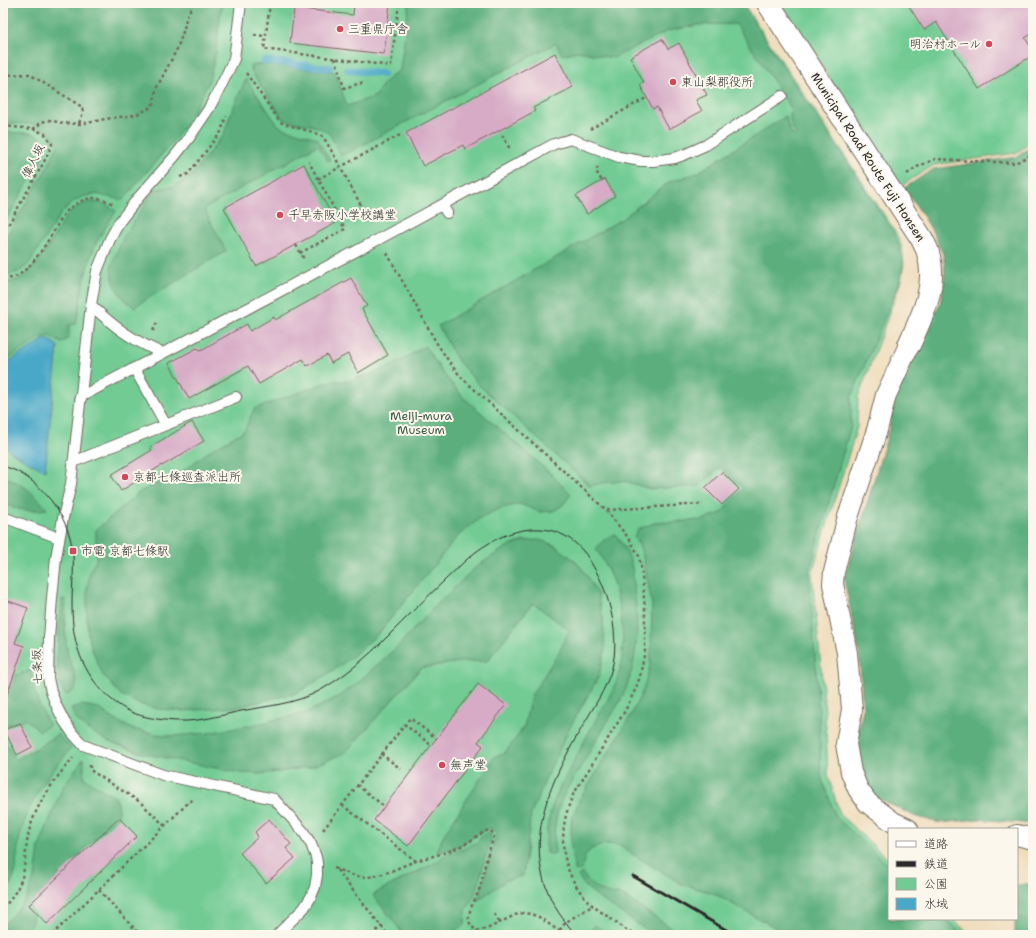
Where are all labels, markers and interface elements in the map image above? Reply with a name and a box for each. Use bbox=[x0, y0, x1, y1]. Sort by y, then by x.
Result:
place label: 三重県庁舎 bbox=[348, 21, 408, 37]
marker: 三重県庁舎 bbox=[335, 24, 345, 34]
place label: 明治村ホール bbox=[910, 36, 981, 52]
marker: 明治村ホール bbox=[984, 39, 994, 49]
street label: Municipal Road Route Fuji Honsen bbox=[807, 69, 929, 245]
place label: 東山梨郡役所 bbox=[681, 74, 753, 90]
marker: 東山梨郡役所 bbox=[668, 77, 678, 87]
street label: 偉人坂 bbox=[18, 141, 48, 181]
place label: 千早赤阪小学校講堂 bbox=[288, 207, 396, 223]
marker: 千早赤阪小学校講堂 bbox=[275, 210, 285, 220]
park label: Meiji-mura Museum bbox=[390, 408, 453, 438]
place label: 京都七條巡査派出所 bbox=[133, 469, 241, 485]
marker: 京都七條巡査派出所 bbox=[120, 472, 130, 482]
place label: 市電 京都七條駅 bbox=[81, 543, 169, 559]
marker: 市電 京都七條駅 bbox=[68, 546, 78, 556]
street label: 七条坂 bbox=[28, 649, 46, 685]
place label: 無声堂 bbox=[450, 757, 486, 773]
marker: 無声堂 bbox=[437, 760, 447, 770]
legend bbox=[888, 828, 1018, 920]
text: 道路 bbox=[924, 836, 948, 852]
text: 鉄道 bbox=[924, 856, 948, 872]
text: 公園 bbox=[924, 876, 948, 892]
text: 水域 bbox=[924, 896, 948, 912]

